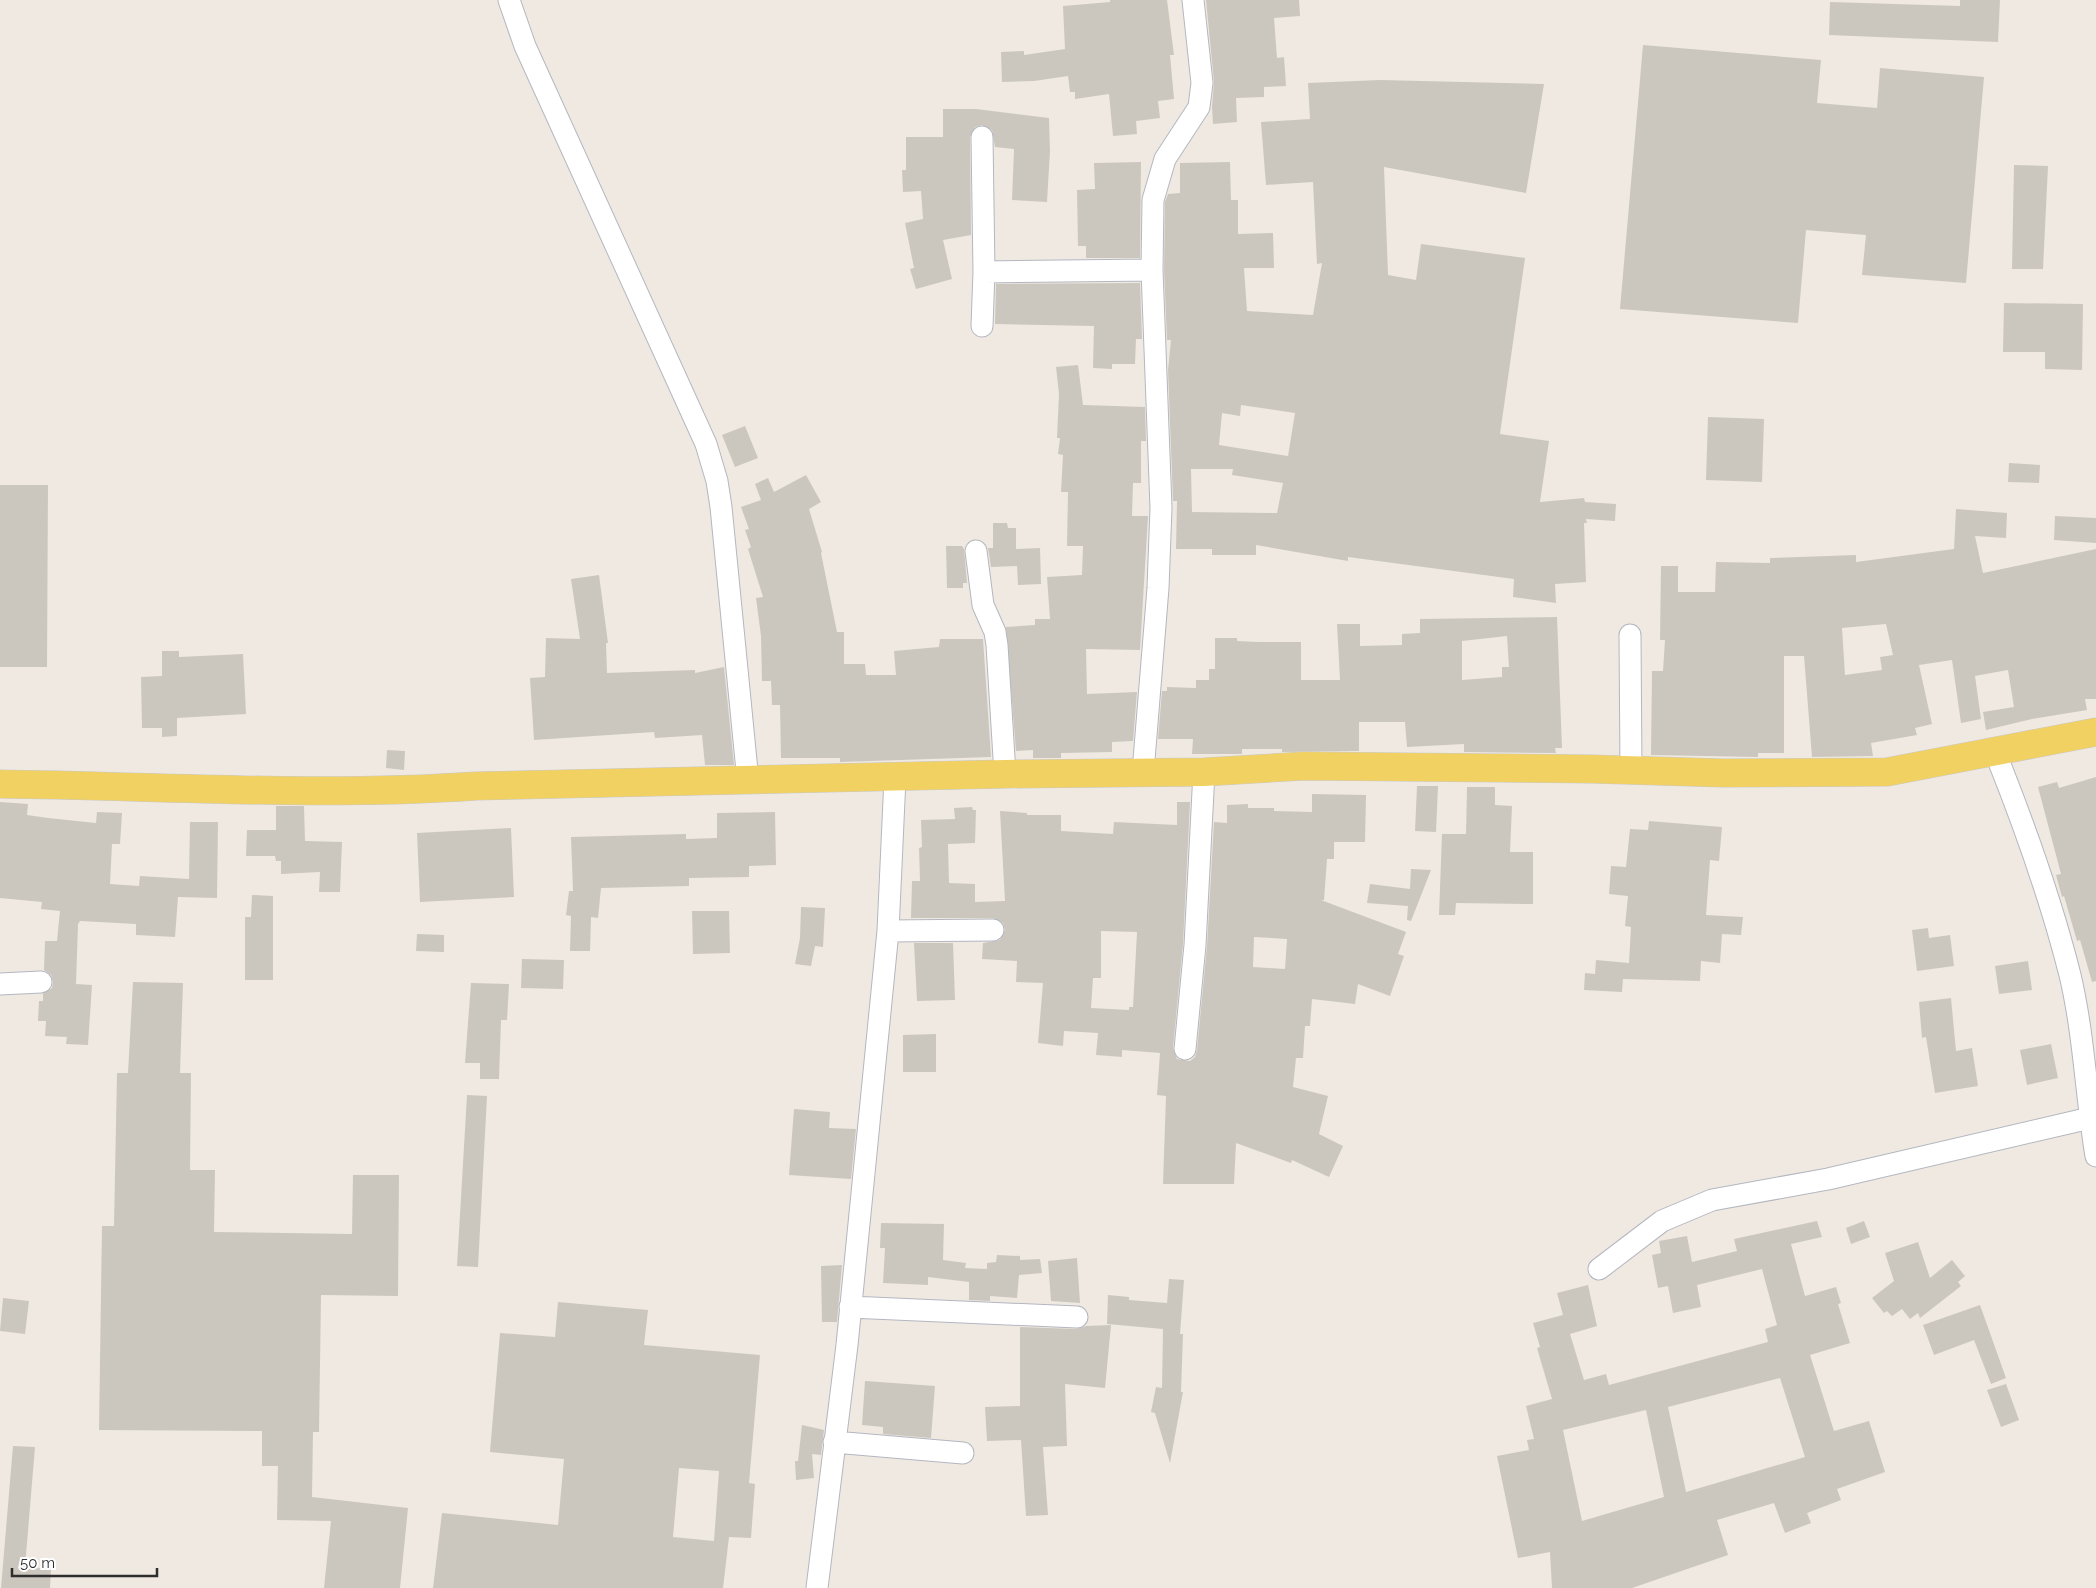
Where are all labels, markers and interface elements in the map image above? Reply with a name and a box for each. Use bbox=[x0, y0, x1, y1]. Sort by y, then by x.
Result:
scale bar bbox=[12, 1546, 158, 1578]
text: 50 m bbox=[20, 1554, 55, 1572]

